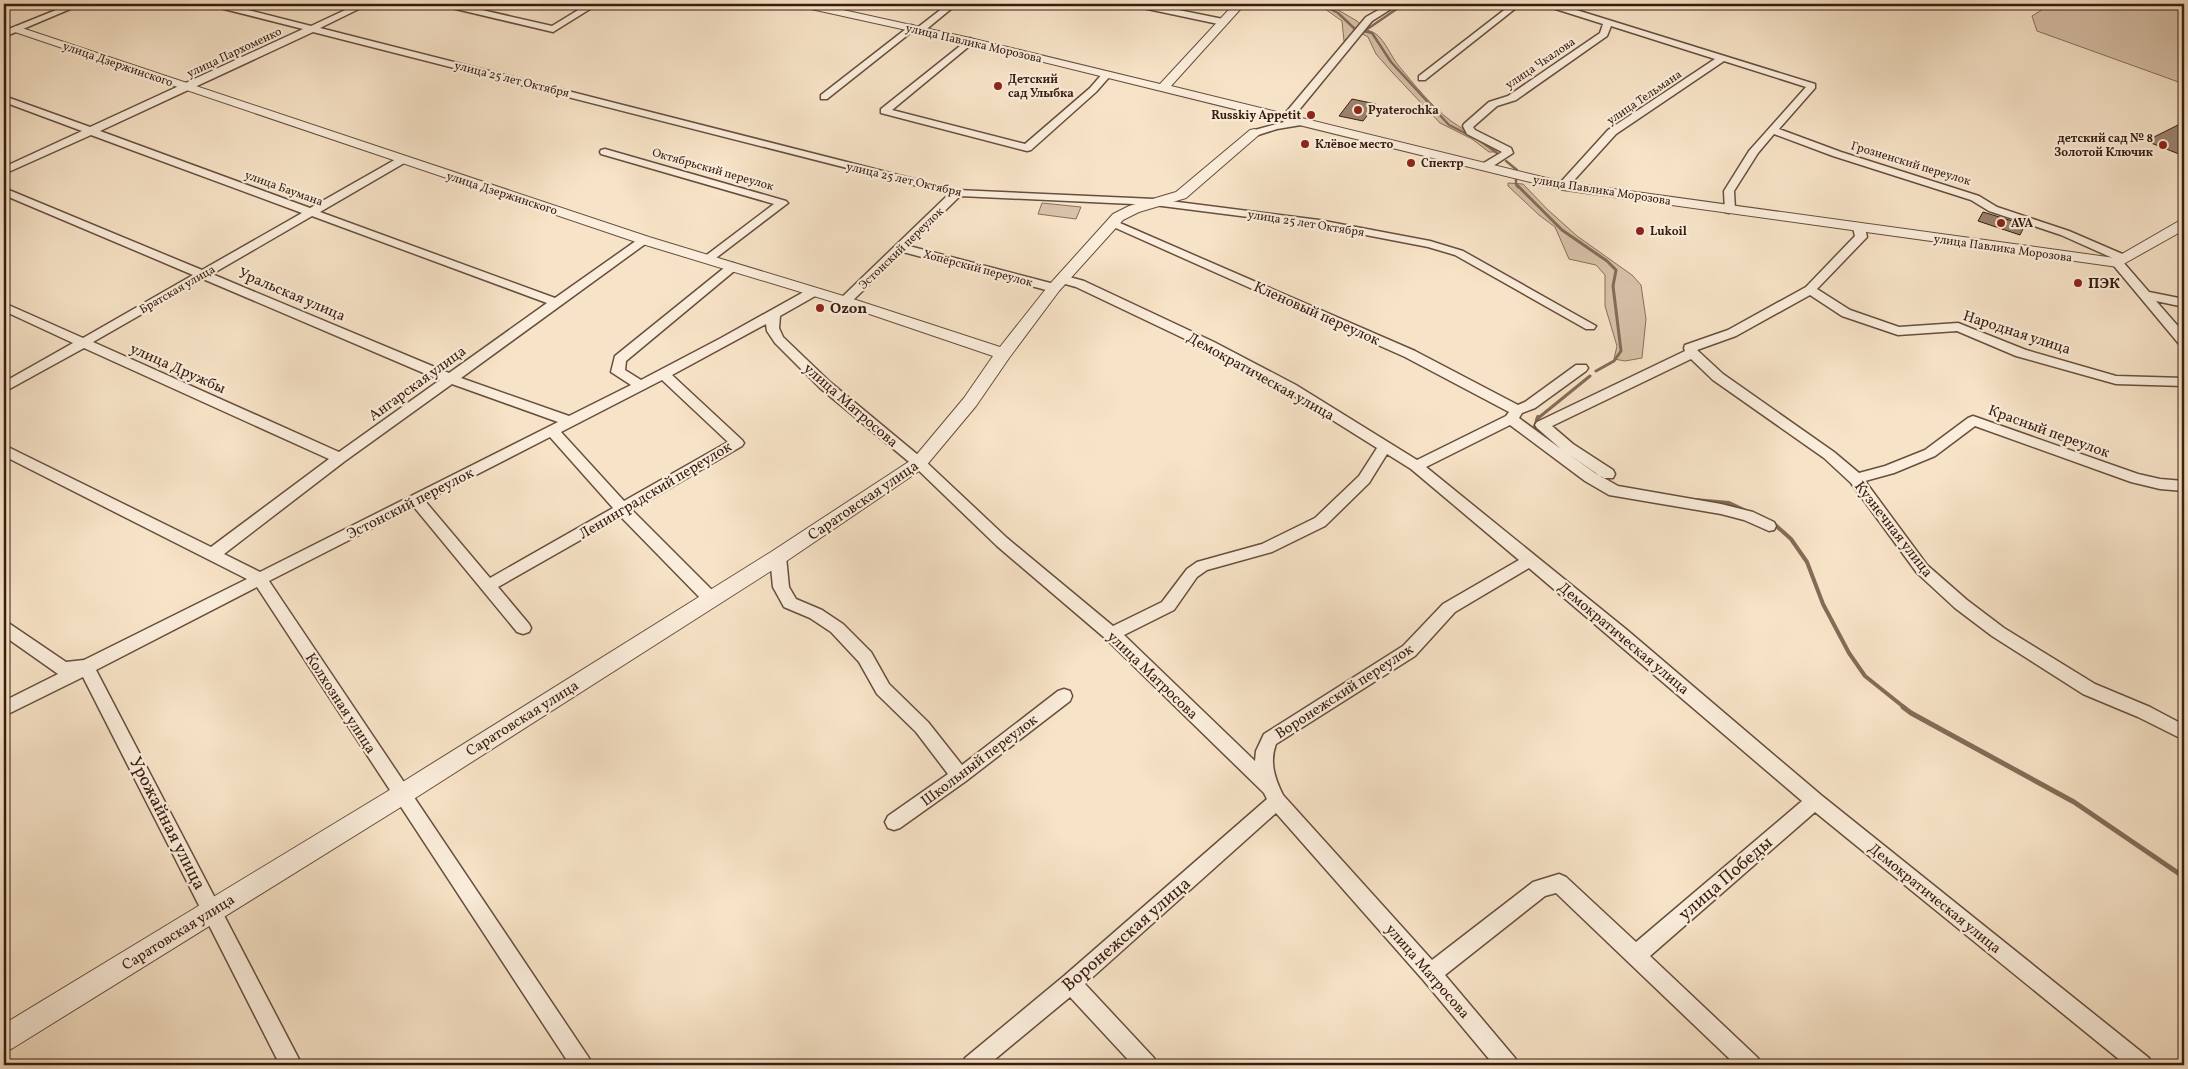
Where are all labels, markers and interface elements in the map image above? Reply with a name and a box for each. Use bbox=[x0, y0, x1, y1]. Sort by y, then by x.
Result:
street label: улица Павлика Морозова bbox=[904, 20, 1044, 67]
street label: улица Пархоменко bbox=[184, 24, 284, 82]
street label: улица Чкалова bbox=[1502, 34, 1579, 93]
street label: улица Дзержинского bbox=[60, 39, 175, 91]
street label: улица 25 лет Октября bbox=[453, 58, 571, 102]
street label: улица Тельмана bbox=[1604, 67, 1685, 129]
place label: Детский сад Улыбка bbox=[1008, 72, 1074, 102]
marker: Детский сад Улыбка bbox=[992, 80, 1004, 92]
place label: Pyaterochka bbox=[1368, 103, 1439, 119]
marker: Pyaterochka bbox=[1352, 104, 1364, 116]
place label: Russkiy Appetit bbox=[1211, 108, 1301, 124]
marker: Russkiy Appetit bbox=[1305, 109, 1317, 121]
place label: детский сад № 8 Золотой Ключик bbox=[2054, 131, 2153, 161]
place label: Клёвое место bbox=[1315, 137, 1394, 153]
marker: Клёвое место bbox=[1299, 138, 1311, 150]
street label: Грозненский переулок bbox=[1849, 138, 1973, 190]
marker: детский сад № 8 Золотой Ключик bbox=[2157, 139, 2169, 151]
street label: Октябрьский переулок bbox=[650, 145, 776, 195]
place label: Спектр bbox=[1421, 156, 1464, 172]
marker: Спектр bbox=[1405, 157, 1417, 169]
street label: улица 25 лет Октября bbox=[845, 159, 963, 201]
street label: улица Баумана bbox=[242, 167, 325, 211]
street label: улица Дзержинского bbox=[444, 168, 559, 219]
street label: улица Павлика Морозова bbox=[1532, 172, 1672, 210]
street label: Эстонский переулок bbox=[856, 204, 948, 293]
street label: улица 25 лет Октября bbox=[1246, 207, 1365, 241]
place label: AVA bbox=[2011, 216, 2034, 232]
marker: AVA bbox=[1995, 217, 2007, 229]
place label: Lukoil bbox=[1650, 224, 1687, 240]
marker: Lukoil bbox=[1634, 225, 1646, 237]
street label: улица Павлика Морозова bbox=[1933, 231, 2073, 267]
street label: Хопёрский переулок bbox=[921, 247, 1035, 291]
street label: Братская улица bbox=[137, 262, 218, 318]
street label: Уральская улица bbox=[235, 263, 348, 327]
place label: ПЭК bbox=[2088, 274, 2120, 295]
street label: Кленовый переулок bbox=[1250, 277, 1383, 352]
marker: ПЭК bbox=[2072, 277, 2084, 289]
place label: Ozon bbox=[830, 299, 867, 320]
marker: Ozon bbox=[814, 302, 826, 314]
street label: Народная улица bbox=[1960, 306, 2073, 361]
street label: Демократическая улица bbox=[1183, 328, 1338, 427]
street label: улица Дружбы bbox=[126, 339, 229, 400]
street label: Ангарская улица bbox=[365, 342, 471, 427]
street label: улица Матросова bbox=[798, 359, 902, 453]
street label: Красный переулок bbox=[1985, 401, 2112, 464]
street label: Ленинградский переулок bbox=[575, 437, 736, 545]
street label: Саратовская улица bbox=[804, 456, 923, 546]
street label: Эстонский переулок bbox=[344, 463, 478, 545]
street label: Кузнечная улица bbox=[1849, 477, 1937, 582]
street label: Демократическая улица bbox=[1553, 578, 1693, 700]
street label: улица Матросова bbox=[1102, 627, 1202, 725]
street label: Воронежский переулок bbox=[1272, 640, 1418, 745]
street label: Колхозная улица bbox=[299, 649, 380, 758]
street label: Саратовская улица bbox=[462, 676, 583, 763]
street label: Школьный переулок bbox=[917, 710, 1043, 812]
street label: Урожайная улица bbox=[122, 753, 211, 895]
street label: улица Победы bbox=[1673, 831, 1779, 927]
street label: Демократическая улица bbox=[1863, 839, 2005, 959]
street label: Воронежская улица bbox=[1057, 872, 1197, 998]
street label: Саратовская улица bbox=[118, 890, 239, 977]
street label: улица Матросова bbox=[1380, 920, 1474, 1024]

